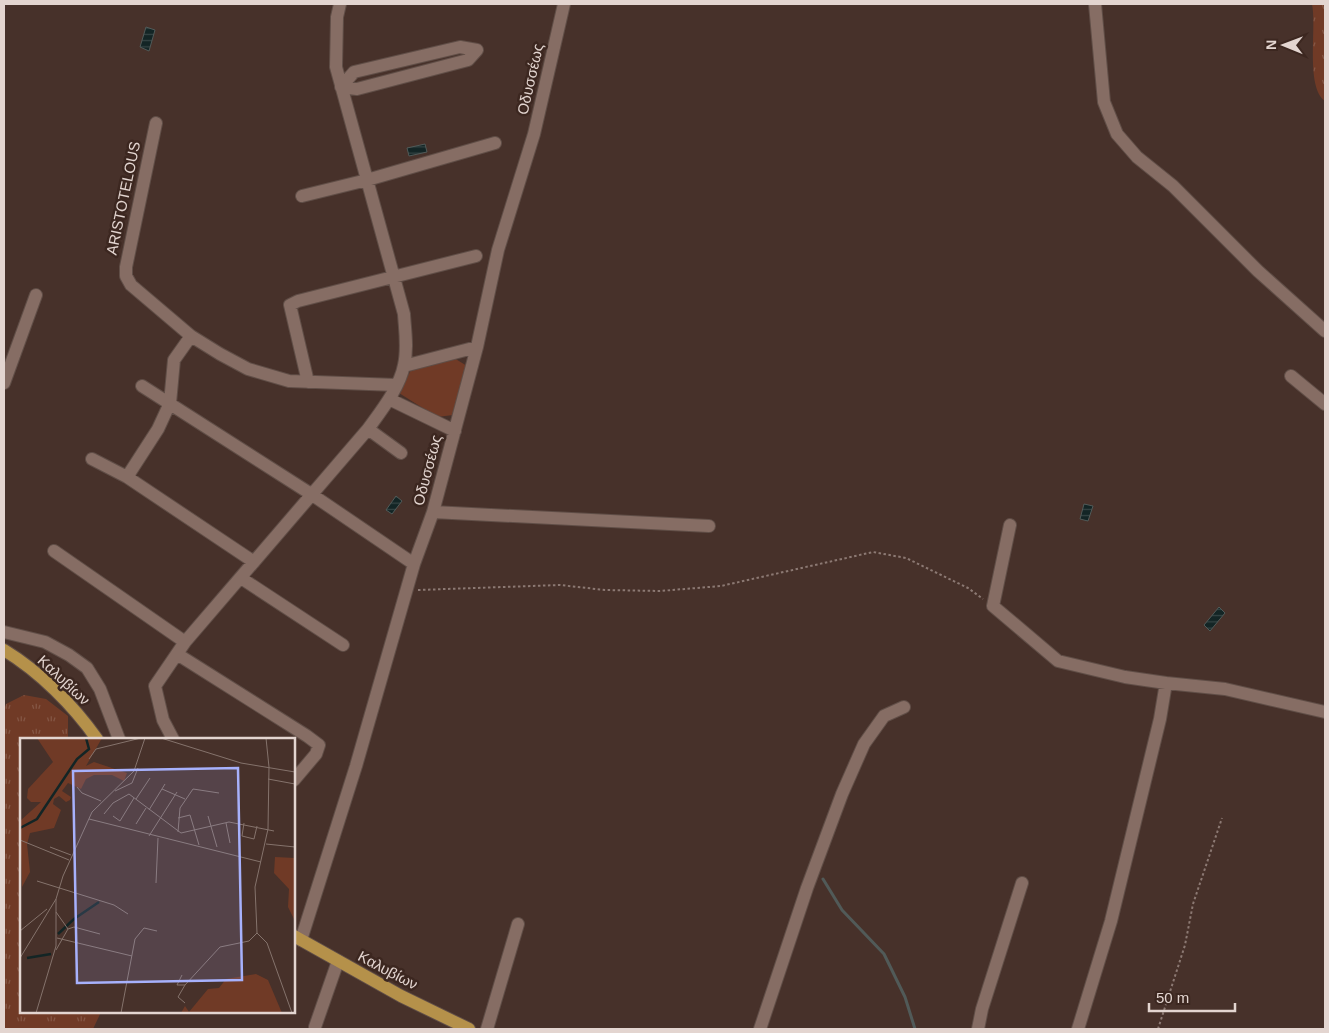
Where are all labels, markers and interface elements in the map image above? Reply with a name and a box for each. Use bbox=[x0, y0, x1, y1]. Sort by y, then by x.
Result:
north arrow bbox=[1259, 20, 1309, 70]
text: N bbox=[1263, 40, 1279, 50]
street label: Οδυσσέως bbox=[514, 42, 546, 116]
street label: ARISTOTELOUS bbox=[103, 140, 143, 256]
street label: Οδυσσέως bbox=[409, 433, 445, 507]
street label: Καλυβίων bbox=[34, 652, 94, 708]
inset map bbox=[20, 738, 295, 1013]
street label: Καλυβίων bbox=[355, 947, 421, 993]
scale bar bbox=[1149, 980, 1235, 1012]
text: 50 m bbox=[1156, 989, 1189, 1006]

